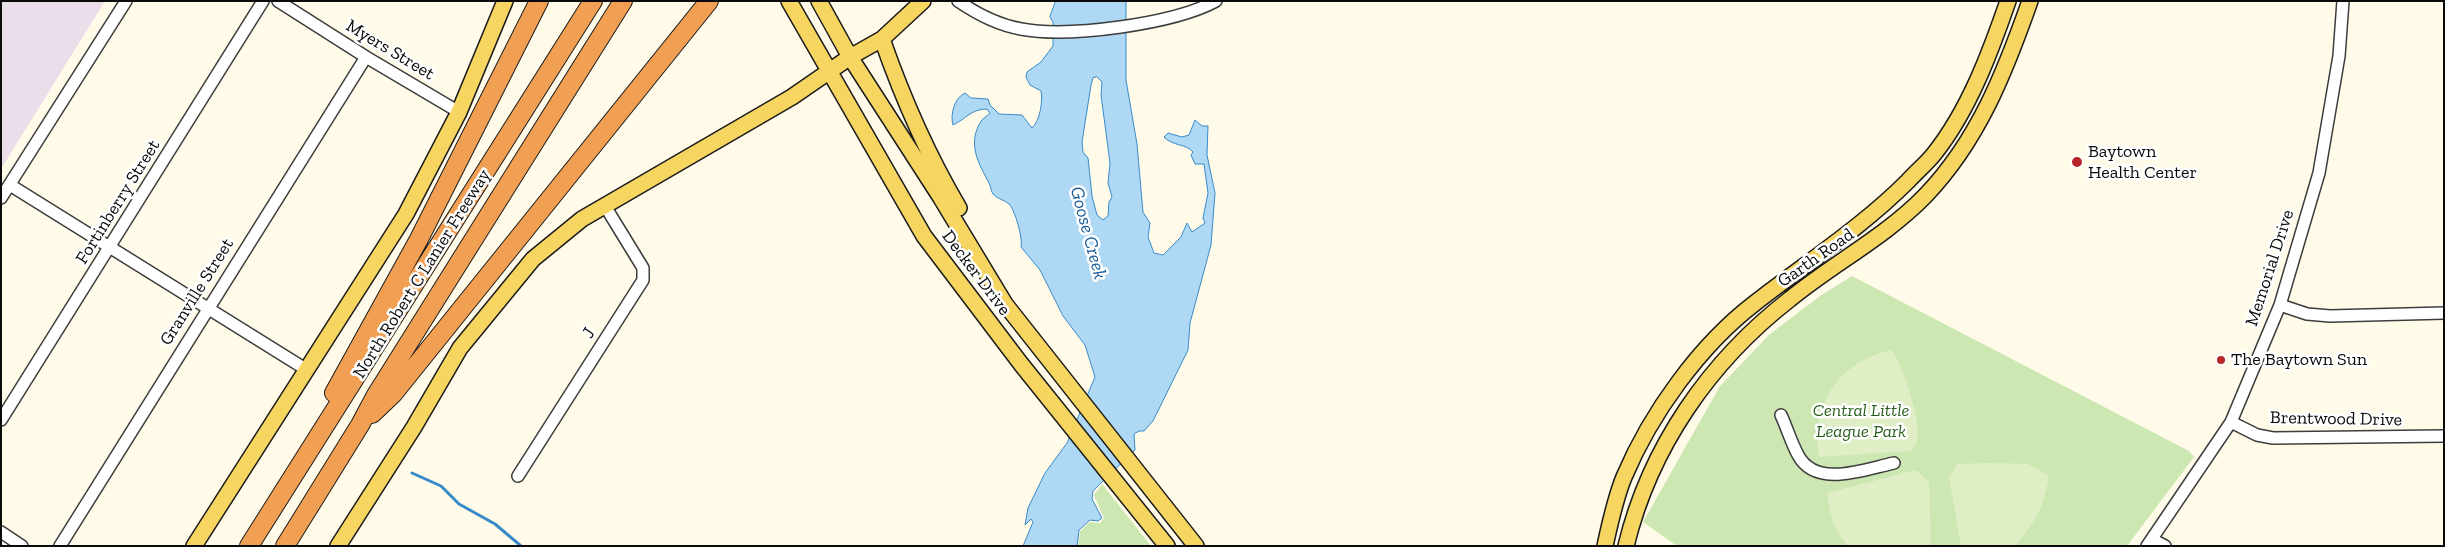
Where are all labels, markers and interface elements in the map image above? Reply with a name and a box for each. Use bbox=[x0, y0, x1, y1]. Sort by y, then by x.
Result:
street label: Myers Street bbox=[342, 15, 438, 85]
street label: Fortinberry Street bbox=[71, 136, 165, 268]
place label: Baytown Health Center bbox=[2088, 141, 2197, 183]
marker: Baytown Health Center bbox=[2070, 155, 2084, 169]
street label: North Robert C Lanier Freeway bbox=[349, 165, 495, 383]
water label: Goose Creek bbox=[1065, 184, 1111, 282]
street label: Memorial Drive bbox=[2241, 207, 2299, 329]
street label: Garth Road bbox=[1774, 224, 1858, 292]
street label: Decker Drive bbox=[937, 226, 1015, 320]
street label: Granville Street bbox=[155, 234, 239, 350]
street label: J bbox=[578, 324, 600, 342]
place label: The Baytown Sun bbox=[2231, 349, 2367, 371]
marker: The Baytown Sun bbox=[2215, 354, 2227, 366]
park label: Central Little League Park bbox=[1813, 400, 1909, 442]
street label: Brentwood Drive bbox=[2270, 407, 2402, 431]

